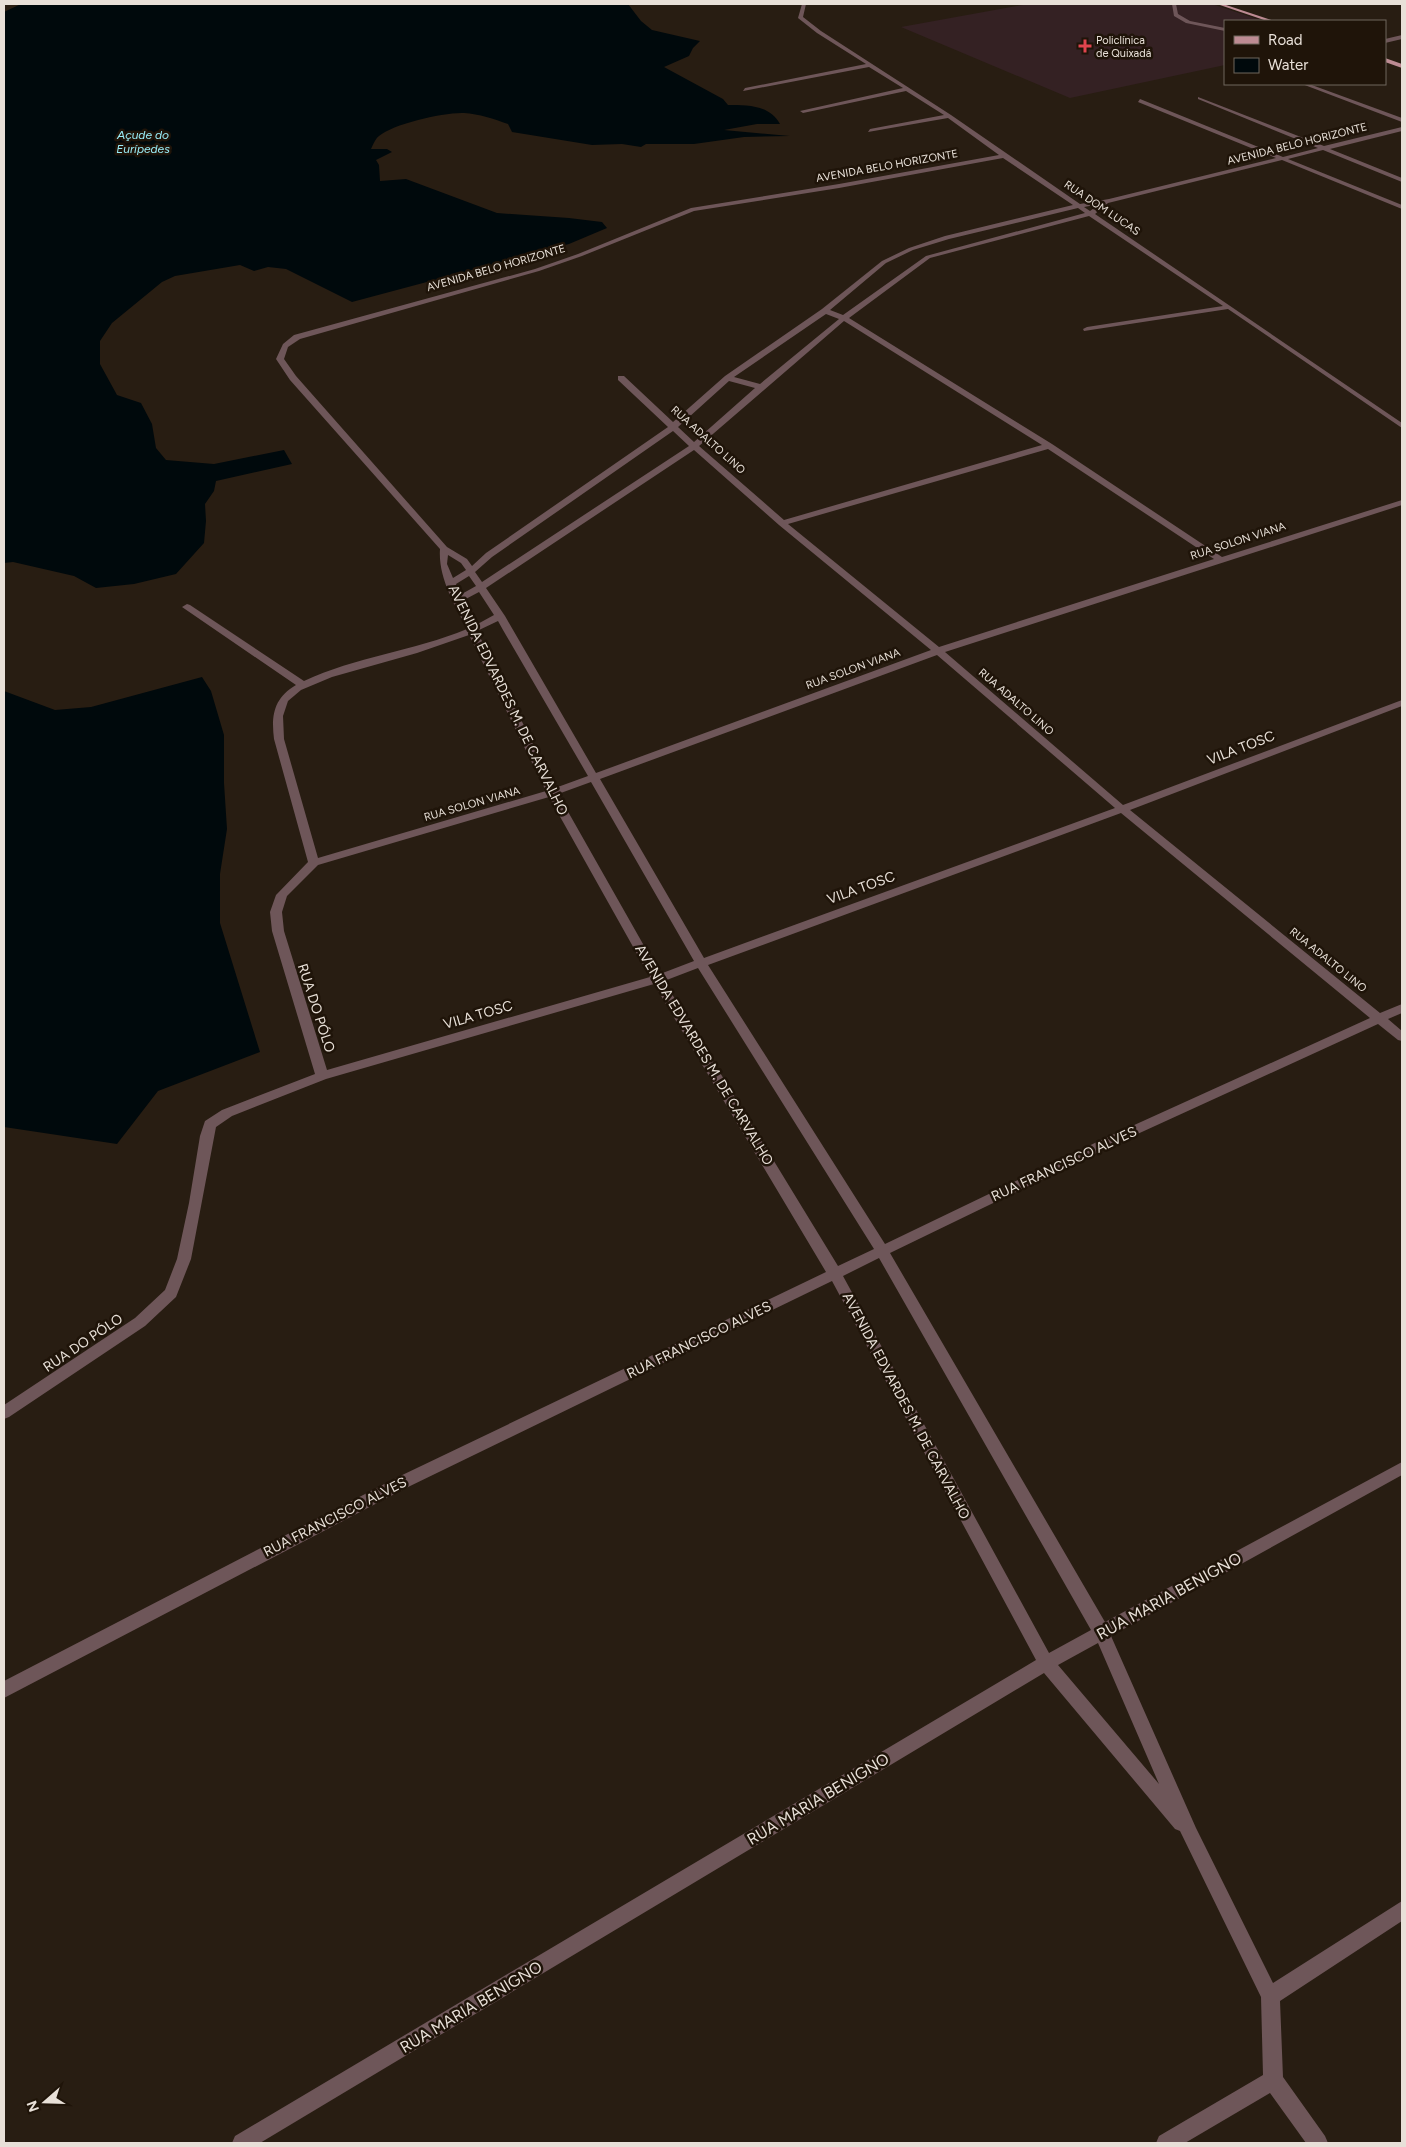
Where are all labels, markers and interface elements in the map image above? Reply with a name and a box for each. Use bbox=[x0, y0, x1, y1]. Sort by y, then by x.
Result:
legend bbox=[1224, 20, 1386, 85]
text: Road bbox=[1268, 31, 1303, 49]
place label: Policlínica de Quixadá bbox=[1096, 34, 1151, 60]
marker: Policlínica de Quixadá bbox=[1078, 39, 1092, 53]
text: Water bbox=[1268, 56, 1308, 74]
street label: AVENIDA BELO HORIZONTE bbox=[1226, 120, 1368, 168]
water label: Açude do Eurípedes bbox=[116, 128, 170, 156]
street label: AVENIDA BELO HORIZONTE bbox=[815, 147, 959, 185]
street label: RUA DOM LUCAS bbox=[1062, 178, 1143, 238]
street label: AVENIDA BELO HORIZONTE bbox=[425, 242, 567, 294]
street label: RUA ADALTO LINO bbox=[668, 403, 748, 477]
street label: RUA SOLON VIANA bbox=[1189, 519, 1288, 563]
street label: AVENIDA EDVARDES M. DE CARVALHO bbox=[445, 582, 571, 818]
street label: RUA SOLON VIANA bbox=[804, 646, 902, 692]
street label: RUA ADALTO LINO bbox=[976, 666, 1057, 738]
street label: VILA TOSC bbox=[1205, 727, 1277, 769]
street label: RUA SOLON VIANA bbox=[422, 784, 522, 824]
street label: VILA TOSC bbox=[825, 868, 897, 908]
street label: RUA ADALTO LINO bbox=[1287, 925, 1369, 995]
street label: AVENIDA EDVARDES M. DE CARVALHO bbox=[631, 942, 777, 1168]
street label: RUA DO PÓLO bbox=[294, 961, 338, 1055]
street label: VILA TOSC bbox=[442, 997, 514, 1033]
street label: RUA FRANCISCO ALVES bbox=[989, 1123, 1139, 1205]
street label: AVENIDA EDVARDES M. DE CARVALHO bbox=[839, 1290, 973, 1522]
street label: RUA FRANCISCO ALVES bbox=[624, 1298, 774, 1382]
street label: RUA DO PÓLO bbox=[40, 1310, 126, 1376]
street label: RUA FRANCISCO ALVES bbox=[261, 1473, 409, 1561]
street label: RUA MARIA BENIGNO bbox=[1093, 1548, 1245, 1644]
street label: RUA MARIA BENIGNO bbox=[743, 1749, 893, 1849]
street label: RUA MARIA BENIGNO bbox=[396, 1957, 546, 2057]
north arrow bbox=[20, 2077, 70, 2127]
text: N bbox=[23, 2098, 43, 2114]

